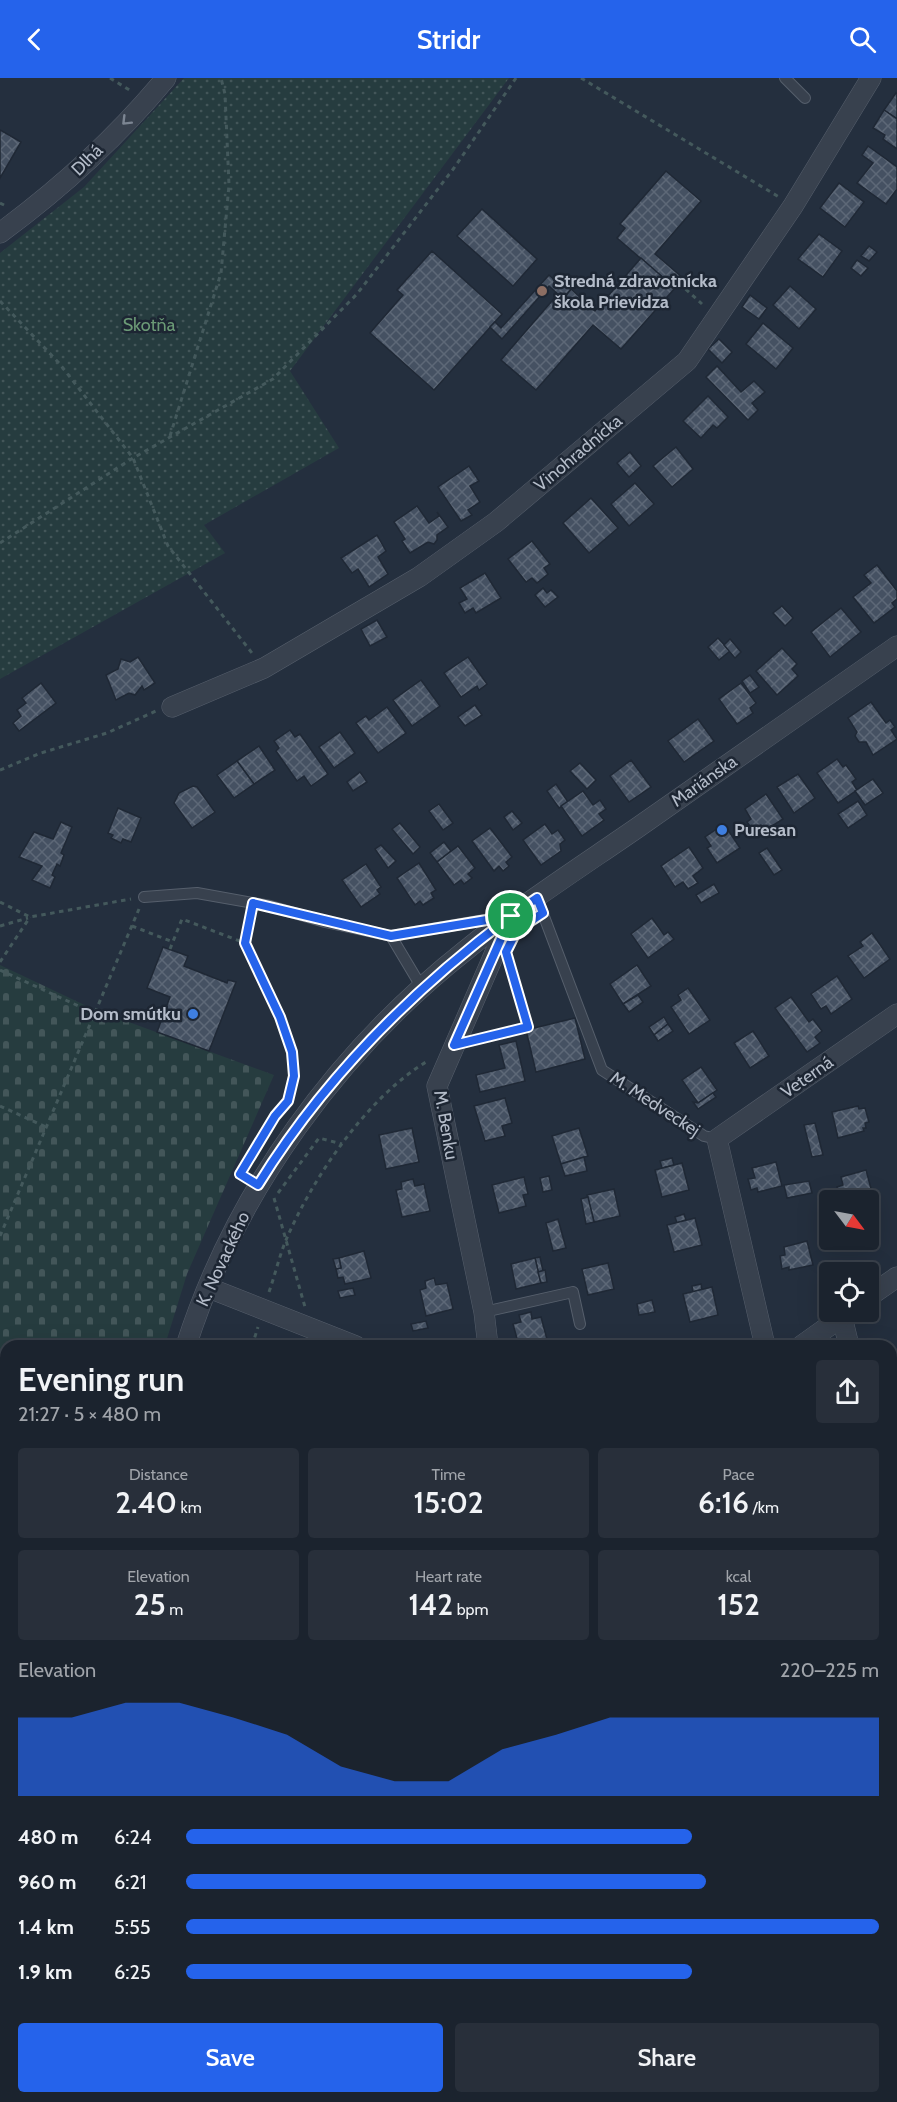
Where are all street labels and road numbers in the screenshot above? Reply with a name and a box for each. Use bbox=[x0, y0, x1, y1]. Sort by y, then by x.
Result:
street label: Dlhá bbox=[67, 139, 108, 180]
street label: Vinohradnícka bbox=[529, 410, 627, 496]
street label: Mariánska bbox=[667, 750, 741, 812]
street label: Veterná bbox=[777, 1051, 838, 1103]
street label: M. Medveckej bbox=[606, 1067, 704, 1141]
street label: M. Benku bbox=[429, 1089, 463, 1161]
street label: K. Novackého bbox=[191, 1208, 255, 1310]

